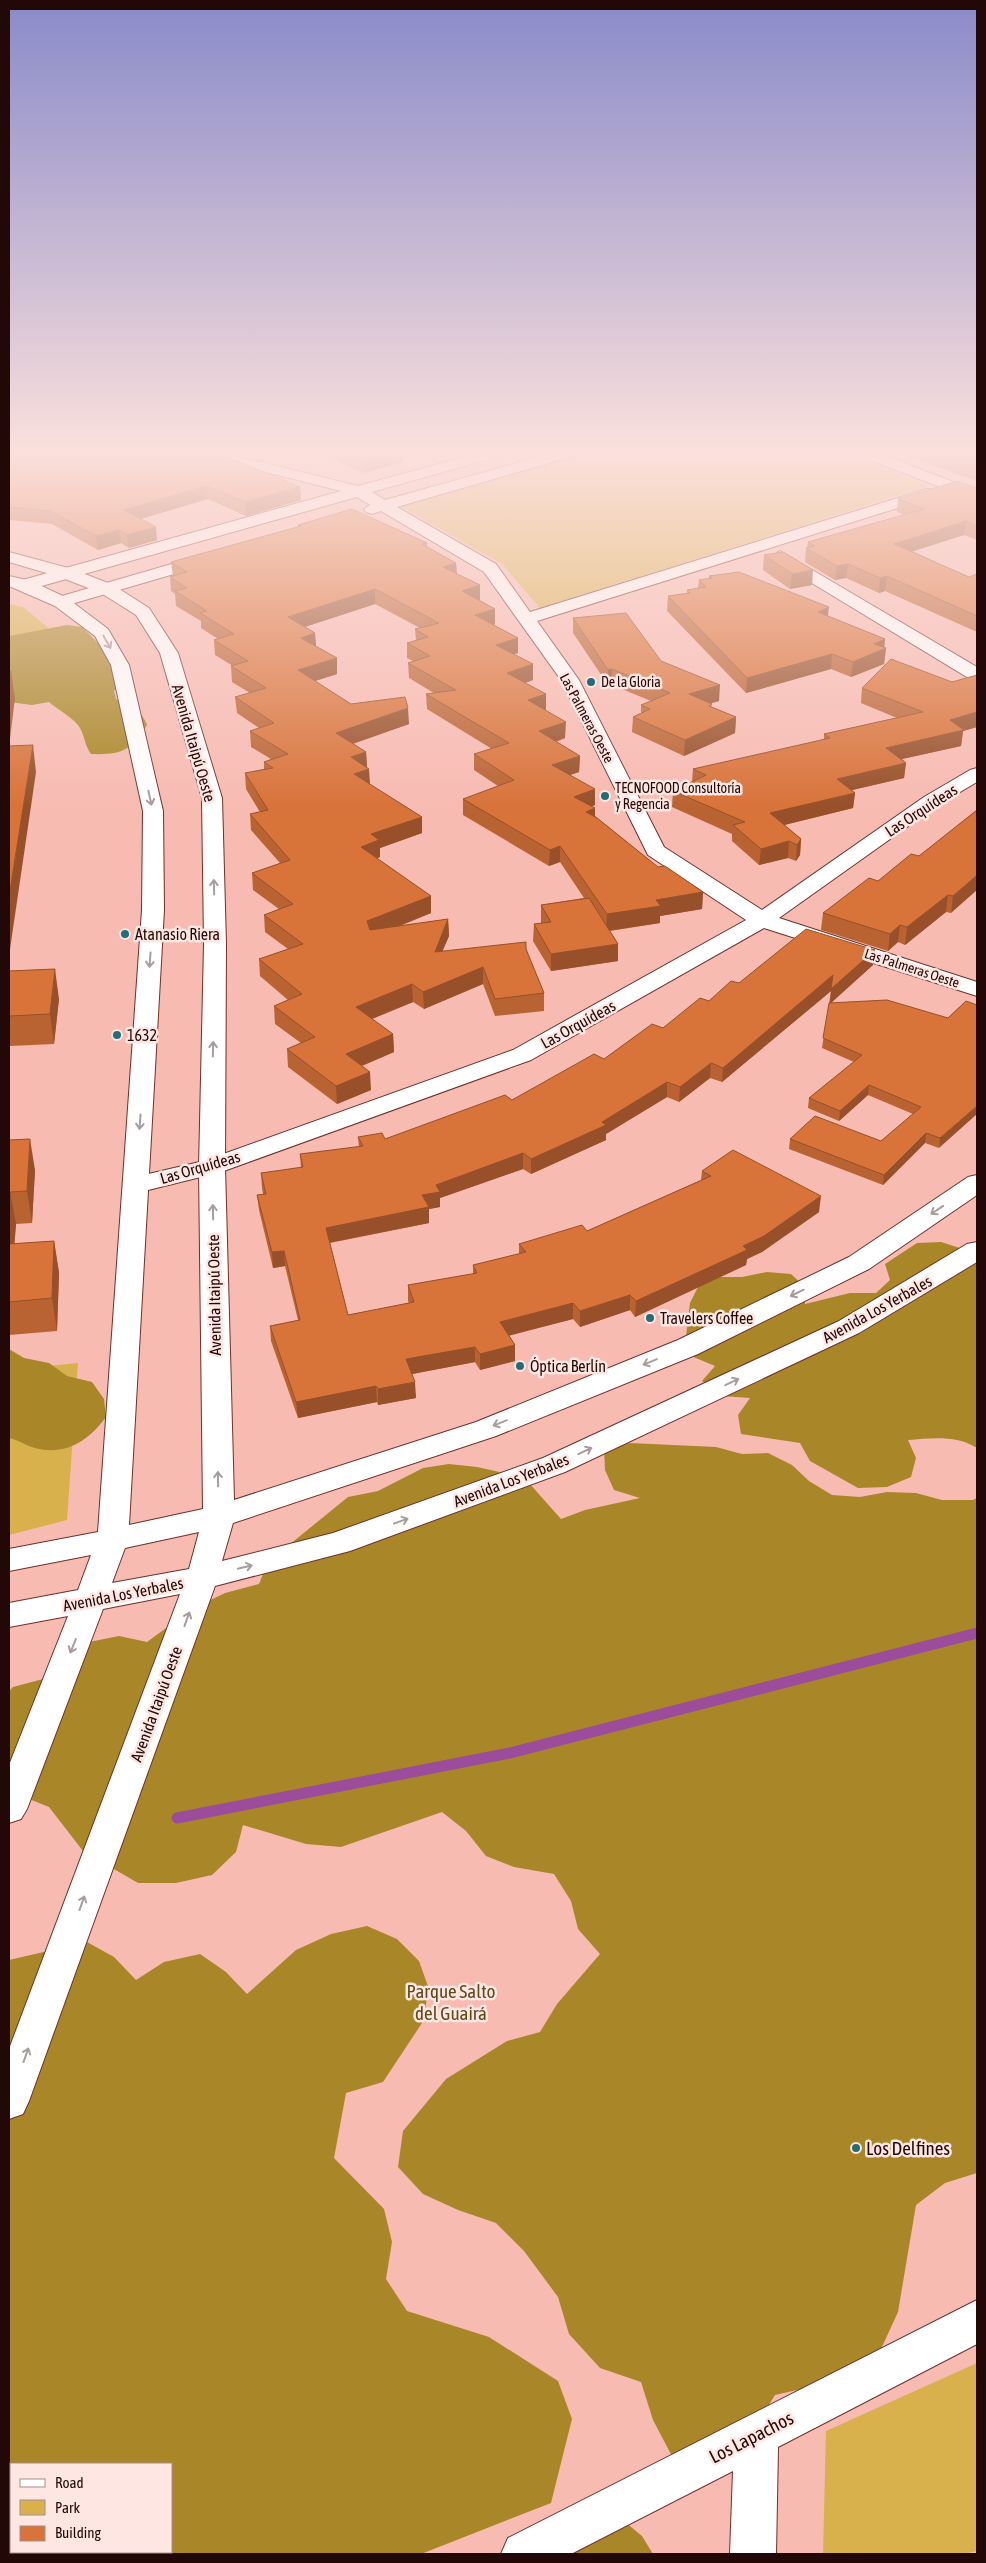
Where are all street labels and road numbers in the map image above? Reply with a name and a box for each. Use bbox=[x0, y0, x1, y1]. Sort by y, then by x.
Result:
street label: Las Palmeras Oeste bbox=[557, 671, 617, 765]
street label: Avenida Itaipú Oeste bbox=[168, 682, 219, 804]
street label: Las Orquídeas bbox=[882, 780, 961, 841]
street label: Las Palmeras Oeste bbox=[862, 945, 962, 991]
street label: Las Orquídeas bbox=[538, 996, 619, 1053]
street label: Las Orquídeas bbox=[158, 1147, 243, 1188]
street label: Avenida Itaipú Oeste bbox=[204, 1234, 225, 1356]
street label: Avenida Los Yerbales bbox=[819, 1271, 935, 1346]
street label: Avenida Los Yerbales bbox=[451, 1450, 571, 1510]
street label: Avenida Los Yerbales bbox=[61, 1573, 185, 1614]
street label: Avenida Itaipú Oeste bbox=[127, 1644, 186, 1764]
street label: Los Lapachos bbox=[705, 2406, 797, 2468]

